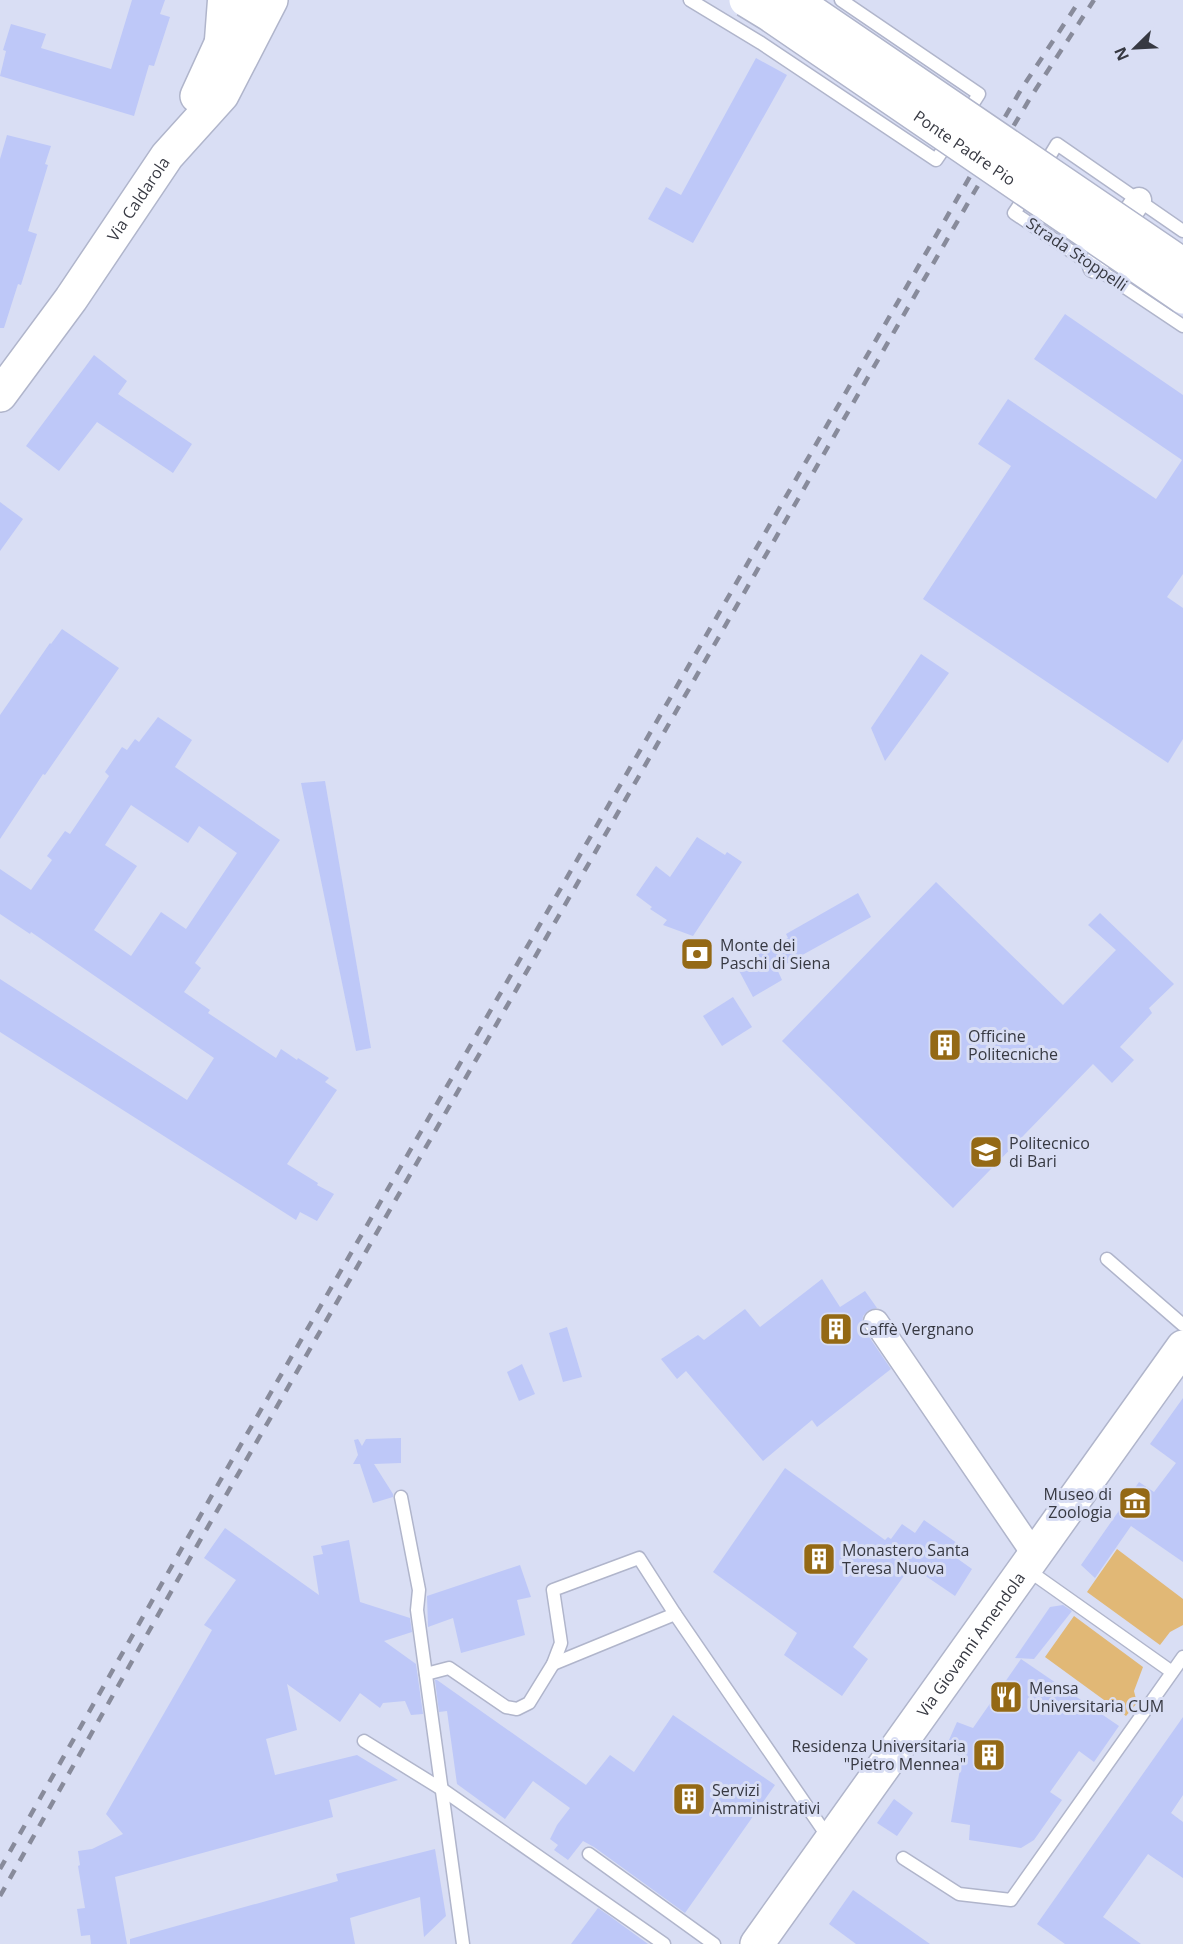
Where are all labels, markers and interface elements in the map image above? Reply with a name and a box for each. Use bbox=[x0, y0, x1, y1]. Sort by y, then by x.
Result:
north arrow bbox=[1105, 18, 1165, 78]
text: N bbox=[1109, 44, 1134, 65]
street label: Ponte Padre Pio bbox=[909, 105, 1020, 191]
street label: Via Caldarola bbox=[102, 152, 175, 245]
street label: Strada Stoppelli bbox=[1022, 212, 1132, 296]
place label: Monte dei Paschi di Siena bbox=[720, 934, 830, 974]
bank icon: Monte dei Paschi di Siena bbox=[679, 936, 715, 972]
place label: Officine Politecniche bbox=[968, 1025, 1058, 1065]
building icon: Officine Politecniche bbox=[927, 1027, 963, 1063]
place label: Politecnico di Bari bbox=[1009, 1132, 1090, 1172]
school or university icon: Politecnico di Bari bbox=[968, 1134, 1004, 1170]
building icon: Caffè Vergnano bbox=[818, 1311, 854, 1347]
place label: Caffè Vergnano bbox=[859, 1318, 974, 1340]
place label: Museo di Zoologia bbox=[1044, 1483, 1112, 1523]
museum icon: Museo di Zoologia bbox=[1117, 1485, 1153, 1521]
place label: Monastero Santa Teresa Nuova bbox=[842, 1539, 969, 1579]
building icon: Monastero Santa Teresa Nuova bbox=[801, 1541, 837, 1577]
street label: Via Giovanni Amendola bbox=[912, 1568, 1030, 1721]
place label: Mensa Universitaria CUM bbox=[1029, 1677, 1164, 1717]
restaurant icon: Mensa Universitaria CUM bbox=[988, 1679, 1024, 1715]
place label: Residenza Universitaria "Pietro Mennea" bbox=[792, 1735, 966, 1775]
building icon: Residenza Universitaria "Pietro Mennea" bbox=[971, 1737, 1007, 1773]
place label: Servizi Amministrativi bbox=[712, 1779, 820, 1819]
building icon: Servizi Amministrativi bbox=[671, 1781, 707, 1817]

